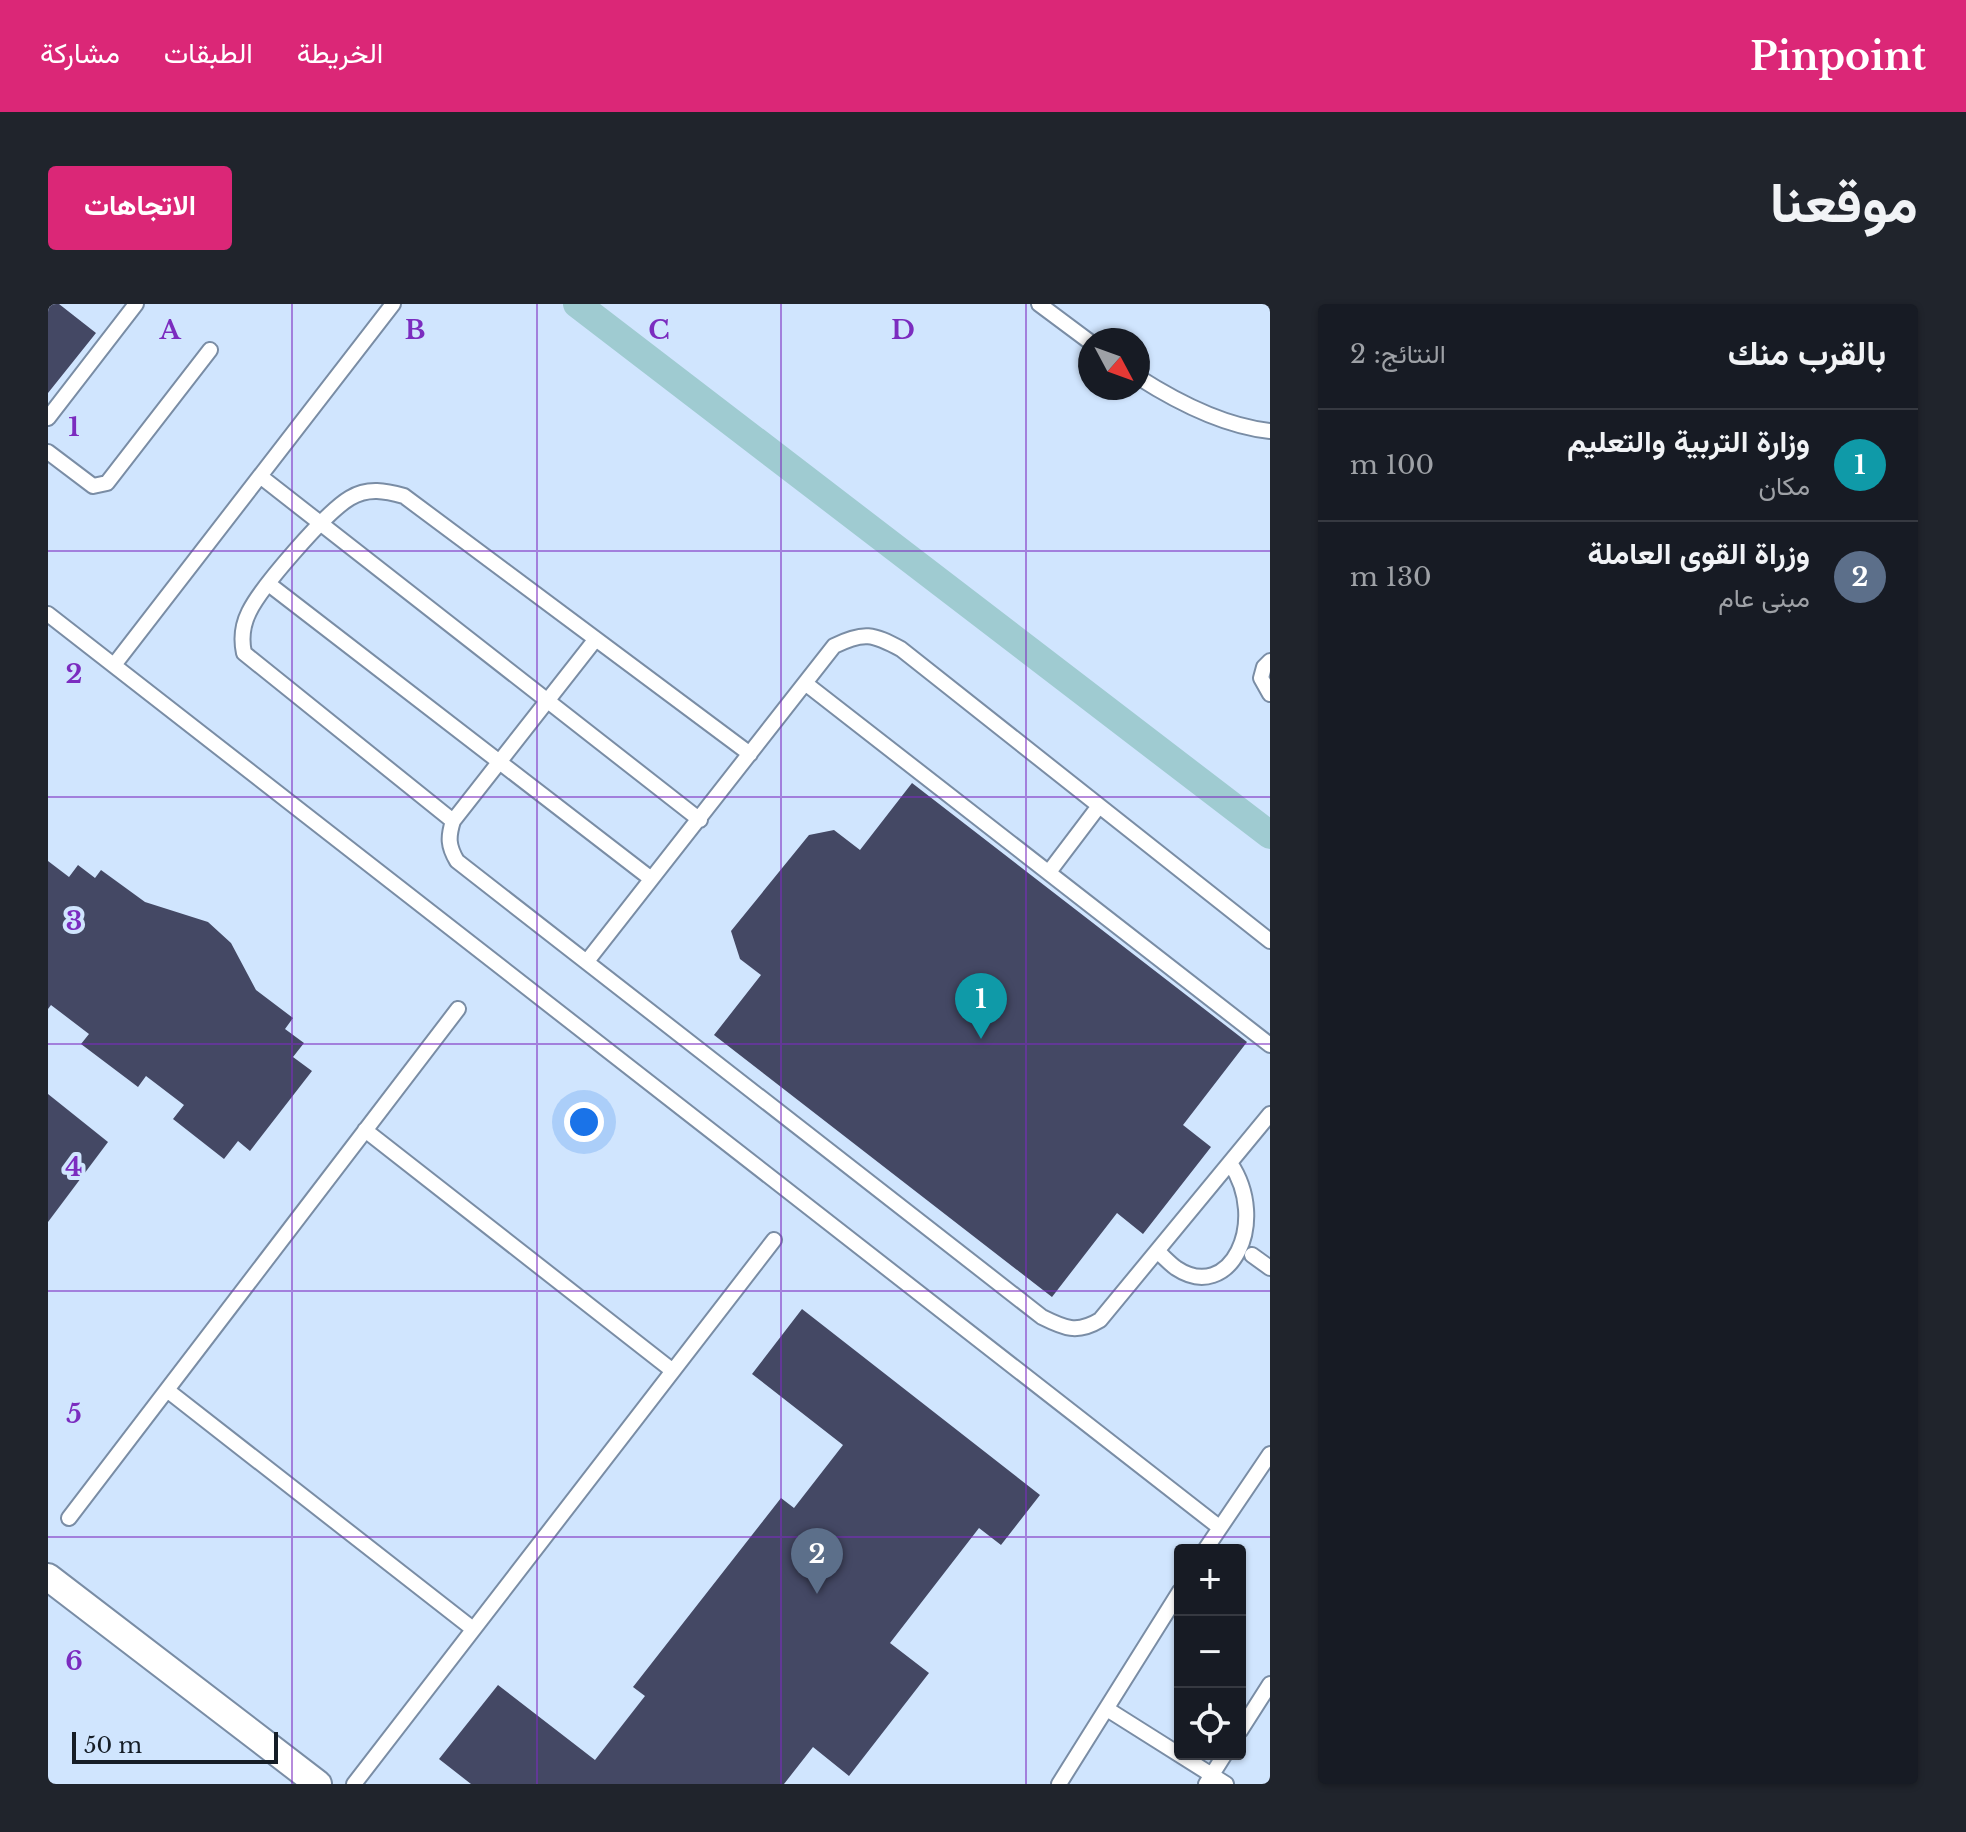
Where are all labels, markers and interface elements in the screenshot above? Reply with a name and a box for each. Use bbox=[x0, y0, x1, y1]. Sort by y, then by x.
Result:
text: Pinpoint bbox=[1750, 33, 1926, 80]
text: مشاركة bbox=[40, 36, 120, 71]
text: الطبقات bbox=[164, 36, 253, 71]
text: الخريطة bbox=[297, 36, 383, 71]
button: الاتجاهات bbox=[48, 166, 232, 250]
text: موقعنا bbox=[1770, 168, 1918, 237]
text: A bbox=[158, 314, 181, 346]
text: B bbox=[405, 314, 425, 346]
text: C bbox=[648, 314, 670, 346]
text: D bbox=[891, 314, 915, 346]
north arrow bbox=[1078, 328, 1150, 400]
text: بالقرب منك bbox=[1728, 332, 1886, 374]
text: النتائج: 2 bbox=[1350, 338, 1446, 370]
text: 1 bbox=[68, 411, 80, 443]
text: وزارة التربية والتعليم bbox=[1567, 423, 1810, 460]
text: 100 m bbox=[1350, 449, 1434, 481]
text: 1 bbox=[1854, 449, 1866, 481]
text: مكان bbox=[1758, 470, 1810, 502]
text: وزراة القوى العاملة bbox=[1588, 535, 1810, 572]
text: 130 m bbox=[1350, 561, 1432, 593]
text: 2 bbox=[1852, 561, 1868, 593]
text: مبنى عام bbox=[1718, 582, 1810, 614]
text: 2 bbox=[66, 658, 82, 690]
text: 3 bbox=[66, 905, 82, 937]
pin: 1 bbox=[955, 973, 1007, 1039]
your location bbox=[564, 1102, 604, 1142]
text: 4 bbox=[65, 1151, 83, 1183]
text: 5 bbox=[66, 1398, 82, 1430]
pin: 2 bbox=[791, 1528, 843, 1594]
map controls bbox=[1174, 1544, 1246, 1760]
button: + bbox=[1174, 1544, 1246, 1616]
button: − bbox=[1174, 1616, 1246, 1688]
text: 6 bbox=[65, 1645, 83, 1677]
button: locate bbox=[1174, 1688, 1246, 1760]
scale bar bbox=[72, 1728, 278, 1764]
text: 50 m bbox=[84, 1732, 142, 1759]

